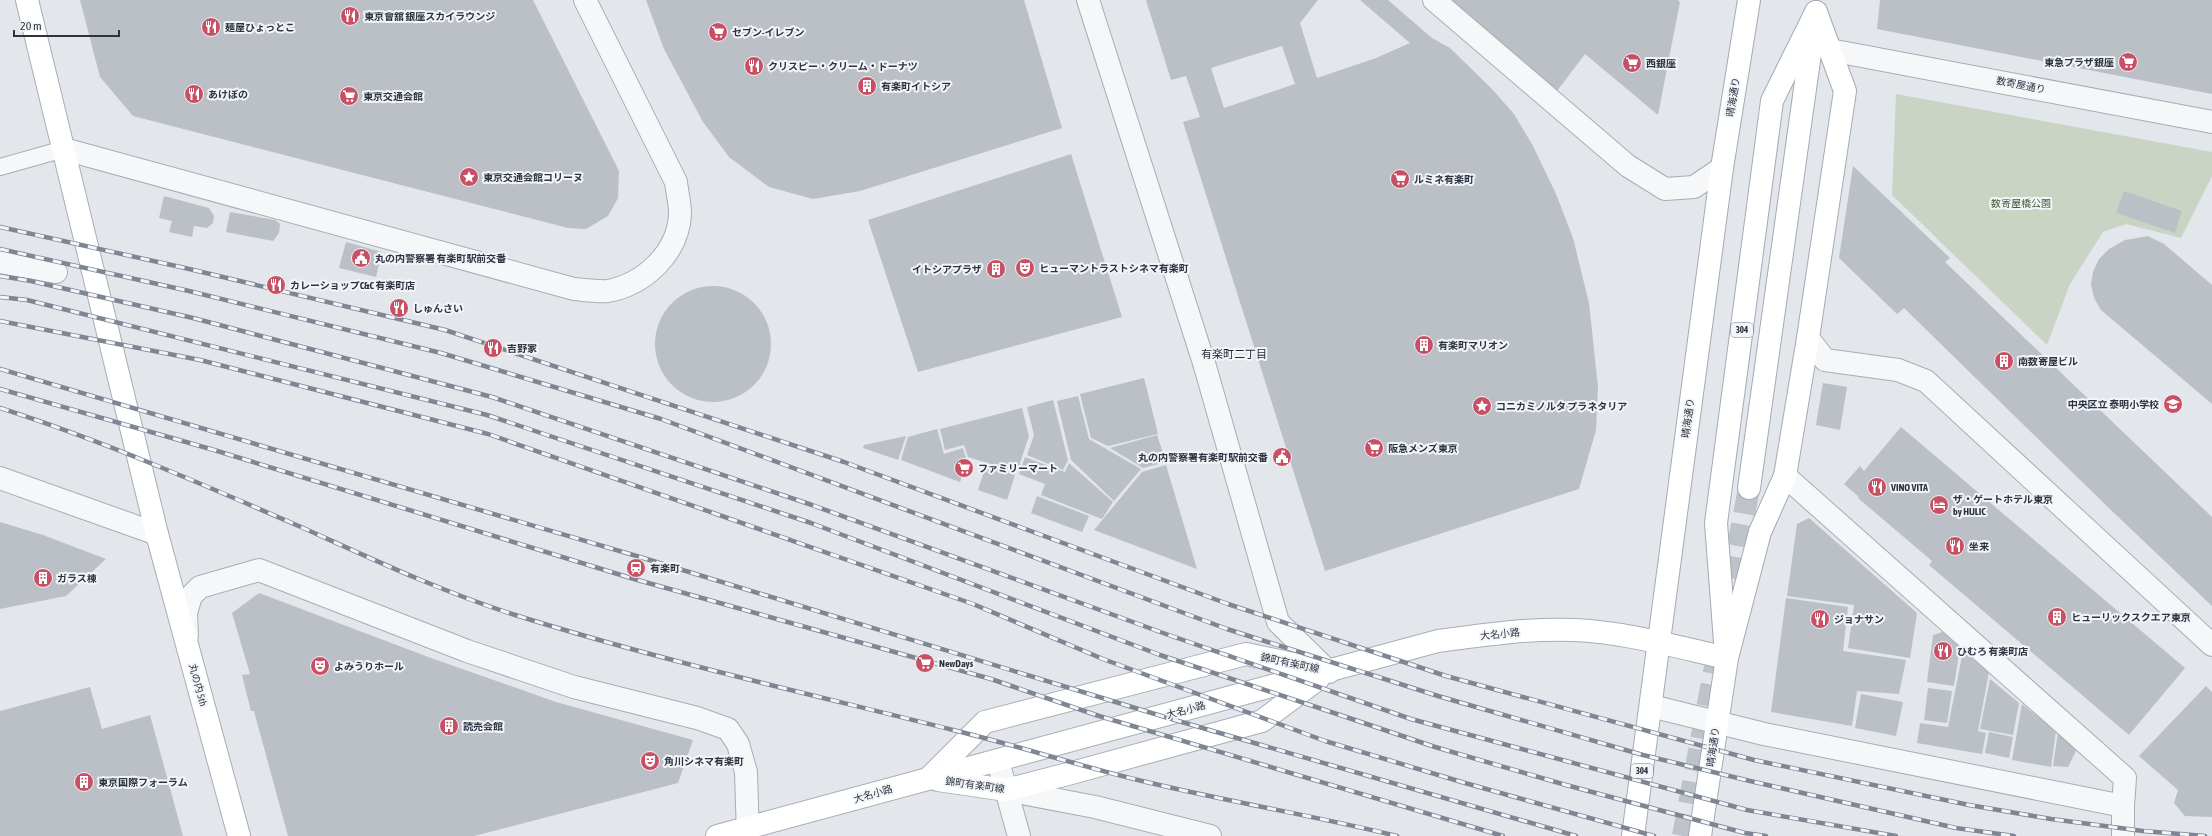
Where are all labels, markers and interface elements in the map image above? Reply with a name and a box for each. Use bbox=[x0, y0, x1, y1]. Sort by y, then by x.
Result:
restaurant icon: 東京會舘 銀座スカイラウンジ bbox=[339, 5, 361, 27]
place label: 東京會舘 銀座スカイラウンジ bbox=[364, 11, 495, 22]
scale bar bbox=[14, 12, 119, 38]
restaurant icon: 麺屋ひょっとこ bbox=[200, 16, 222, 38]
text: 20 m bbox=[20, 19, 42, 33]
supermarket icon: セブン-イレブン bbox=[707, 21, 729, 43]
place label: 麺屋ひょっとこ bbox=[225, 22, 295, 33]
place label: セブン-イレブン bbox=[732, 27, 805, 38]
supermarket icon: 東急プラザ銀座 bbox=[2117, 51, 2139, 73]
supermarket icon: 西銀座 bbox=[1621, 52, 1643, 74]
restaurant icon: クリスピー・クリーム・ドーナツ bbox=[743, 55, 765, 77]
place label: 東急プラザ銀座 bbox=[2044, 57, 2114, 68]
place label: 西銀座 bbox=[1646, 58, 1676, 69]
place label: クリスピー・クリーム・ドーナツ bbox=[768, 61, 918, 72]
building icon: 有楽町イトシア bbox=[856, 75, 878, 97]
street label: 数寄屋通り bbox=[1995, 75, 2047, 95]
street label: 晴海通り bbox=[1724, 76, 1742, 118]
place label: 有楽町イトシア bbox=[881, 81, 951, 92]
restaurant icon: あけぼの bbox=[183, 83, 205, 105]
supermarket icon: 東京交通会館 bbox=[338, 85, 360, 107]
place label: あけぼの bbox=[208, 89, 248, 100]
place label: 東京交通会館 bbox=[363, 91, 423, 102]
place icon: 東京交通会館コリーヌ bbox=[458, 166, 480, 188]
supermarket icon: ルミネ有楽町 bbox=[1389, 168, 1411, 190]
place label: 東京交通会館コリーヌ bbox=[483, 172, 583, 183]
place label: ルミネ有楽町 bbox=[1414, 174, 1474, 185]
park label: 数寄屋橋公園 bbox=[1991, 198, 2051, 209]
public building icon: 丸の内警察署 有楽町駅前交番 bbox=[350, 247, 372, 269]
place label: 丸の内警察署 有楽町駅前交番 bbox=[375, 253, 506, 264]
theatre icon: ヒューマントラストシネマ有楽町 bbox=[1014, 257, 1036, 279]
building icon: イトシアプラザ bbox=[985, 258, 1007, 280]
place label: ヒューマントラストシネマ有楽町 bbox=[1039, 263, 1189, 274]
place label: イトシアプラザ bbox=[912, 264, 982, 275]
restaurant icon: カレーショップC&C 有楽町店 bbox=[265, 274, 287, 296]
place label: カレーショップC&C 有楽町店 bbox=[290, 280, 415, 291]
restaurant icon: しゅんさい bbox=[388, 297, 410, 319]
place label: しゅんさい bbox=[413, 303, 463, 314]
road number: 304 bbox=[1731, 323, 1753, 337]
building icon: 有楽町マリオン bbox=[1413, 334, 1435, 356]
restaurant icon: 吉野家 bbox=[482, 337, 504, 359]
place label: 有楽町マリオン bbox=[1438, 340, 1508, 351]
place label: 吉野家 bbox=[507, 343, 537, 354]
district label: 有楽町二丁目 bbox=[1201, 348, 1267, 360]
building icon: 南数寄屋ビル bbox=[1993, 350, 2015, 372]
place label: 南数寄屋ビル bbox=[2018, 356, 2078, 367]
school or university icon: 中央区立 泰明小学校 bbox=[2162, 393, 2184, 415]
place icon: コニカミノルタ プラネタリア bbox=[1471, 395, 1493, 417]
street label: 晴海通り bbox=[1680, 397, 1696, 439]
place label: 中央区立 泰明小学校 bbox=[2068, 399, 2159, 410]
place label: コニカミノルタ プラネタリア bbox=[1496, 401, 1627, 412]
supermarket icon: 阪急メンズ東京 bbox=[1363, 437, 1385, 459]
place label: 阪急メンズ東京 bbox=[1388, 443, 1458, 454]
public building icon: 丸の内警察署有楽町駅前交番 bbox=[1271, 446, 1293, 468]
place label: 丸の内警察署有楽町駅前交番 bbox=[1138, 452, 1268, 463]
supermarket icon: ファミリーマート bbox=[953, 457, 975, 479]
place label: ファミリーマート bbox=[978, 463, 1058, 474]
restaurant icon: VINO VITA bbox=[1866, 476, 1888, 498]
place label: VINO VITA bbox=[1890, 482, 1928, 493]
hotel icon: ザ・ゲートホテル東京 by HULIC bbox=[1928, 494, 1950, 516]
place label: ザ・ゲートホテル東京 by HULIC bbox=[1953, 494, 2053, 517]
restaurant icon: 坐来 bbox=[1944, 535, 1966, 557]
place label: 坐来 bbox=[1969, 541, 1989, 552]
station icon: 有楽町 bbox=[625, 557, 647, 579]
place label: 有楽町 bbox=[650, 563, 680, 574]
building icon: ガラス棟 bbox=[32, 567, 54, 589]
place label: ガラス棟 bbox=[57, 573, 97, 584]
building icon: ヒューリックスクエア東京 bbox=[2046, 606, 2068, 628]
restaurant icon: ジョナサン bbox=[1809, 608, 1831, 630]
place label: ヒューリックスクエア東京 bbox=[2071, 612, 2191, 623]
place label: ジョナサン bbox=[1834, 614, 1884, 625]
street label: 大名小路 bbox=[1480, 626, 1520, 642]
restaurant icon: ひむろ 有楽町店 bbox=[1932, 640, 1954, 662]
place label: ひむろ 有楽町店 bbox=[1957, 646, 2028, 657]
street label: 錦町有楽町線 bbox=[1260, 651, 1320, 675]
supermarket icon: NewDays bbox=[914, 652, 936, 674]
theatre icon: よみうりホール bbox=[309, 655, 331, 677]
place label: NewDays bbox=[939, 658, 974, 669]
place label: よみうりホール bbox=[334, 661, 404, 672]
street label: 丸の内 5th bbox=[187, 662, 209, 708]
street label: 大名小路 bbox=[1165, 700, 1207, 720]
building icon: 読売会館 bbox=[438, 715, 460, 737]
place label: 読売会館 bbox=[463, 721, 503, 732]
street label: 晴海通り bbox=[1705, 726, 1721, 768]
theatre icon: 角川シネマ有楽町 bbox=[639, 750, 661, 772]
place label: 角川シネマ有楽町 bbox=[664, 756, 744, 767]
road number: 304 bbox=[1631, 764, 1653, 778]
building icon: 東京国際フォーラム bbox=[73, 771, 95, 793]
street label: 錦町有楽町線 bbox=[945, 775, 1005, 795]
place label: 東京国際フォーラム bbox=[98, 777, 188, 788]
street label: 大名小路 bbox=[852, 783, 894, 805]

